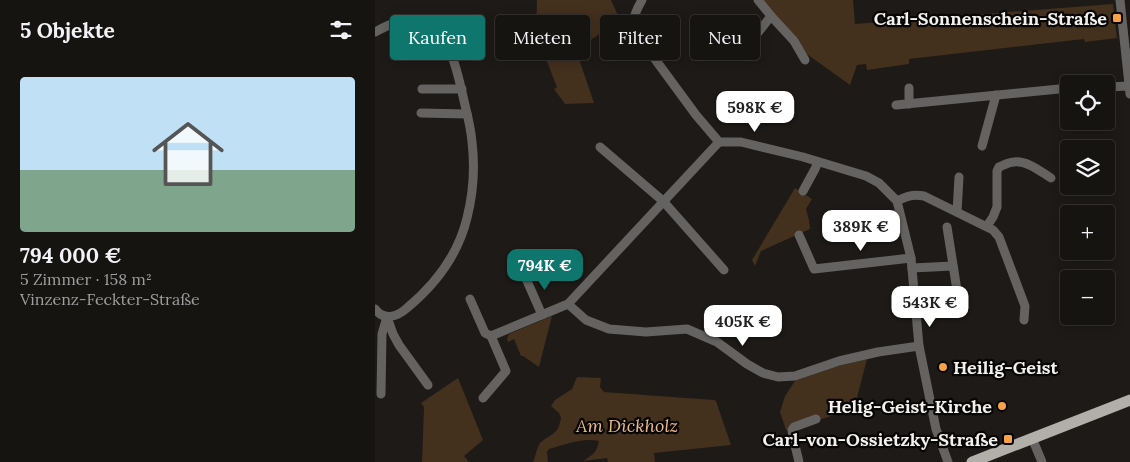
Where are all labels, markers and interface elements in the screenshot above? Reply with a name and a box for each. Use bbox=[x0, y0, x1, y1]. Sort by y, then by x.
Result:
place label: Carl-Sonnenschein-Straße bbox=[874, 7, 1107, 30]
marker: Carl-Sonnenschein-Straße bbox=[1111, 12, 1123, 24]
chip: Kaufen bbox=[390, 15, 485, 60]
chip: Mieten bbox=[495, 15, 590, 60]
chip: Filter bbox=[600, 15, 680, 60]
chip: Neu bbox=[690, 15, 760, 60]
icon: filters bbox=[327, 16, 355, 44]
text: 5 Objekte bbox=[20, 17, 115, 44]
map controls bbox=[1060, 75, 1115, 325]
button: locate bbox=[1060, 75, 1115, 130]
pin: 598K € bbox=[714, 90, 796, 133]
text: 598K € bbox=[727, 97, 783, 117]
icon: home bbox=[143, 109, 233, 199]
button: layers bbox=[1060, 140, 1115, 195]
button: + bbox=[1060, 205, 1115, 260]
pin: 389K € bbox=[820, 210, 902, 252]
text: 389K € bbox=[833, 216, 889, 236]
text: 794 000 € bbox=[20, 242, 122, 269]
pin: 794K € bbox=[504, 248, 586, 291]
text: 794K € bbox=[518, 255, 572, 275]
text: 5 Zimmer · 158 m² bbox=[20, 269, 152, 289]
button: − bbox=[1060, 270, 1115, 325]
pin: 543K € bbox=[889, 286, 971, 328]
text: Vinzenz-Feckter-Straße bbox=[20, 289, 200, 309]
text: 543K € bbox=[902, 292, 958, 312]
pin: 405K € bbox=[702, 304, 784, 347]
text: 405K € bbox=[715, 311, 771, 331]
place label: Heilig-Geist bbox=[953, 356, 1059, 379]
marker: Heilig-Geist bbox=[937, 361, 949, 373]
place label: Helig-Geist-Kirche bbox=[828, 395, 992, 418]
marker: Helig-Geist-Kirche bbox=[996, 400, 1008, 412]
park label: Am Dickholz bbox=[575, 414, 678, 437]
place label: Carl-von-Ossietzky-Straße bbox=[762, 428, 998, 451]
marker: Carl-von-Ossietzky-Straße bbox=[1002, 433, 1014, 445]

